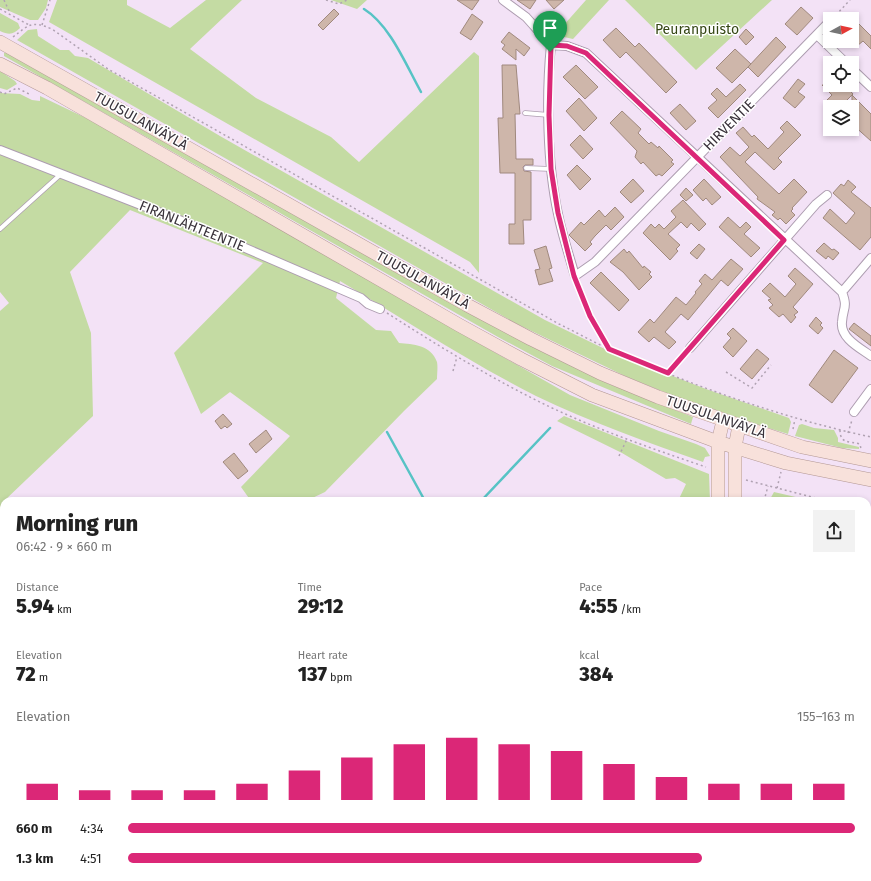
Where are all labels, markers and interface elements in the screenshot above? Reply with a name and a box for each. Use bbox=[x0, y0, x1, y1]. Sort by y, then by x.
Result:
pin bbox=[533, 11, 567, 52]
north arrow bbox=[823, 12, 859, 48]
map controls bbox=[823, 12, 859, 136]
icon: arrive bbox=[539, 17, 561, 39]
park label: Peuranpuisto bbox=[655, 21, 739, 38]
button: locate bbox=[823, 56, 859, 92]
street label: TUUSULANVÄYLÄ bbox=[91, 88, 191, 154]
street label: HIRVENTIE bbox=[700, 96, 758, 154]
button: layers bbox=[823, 100, 859, 136]
street label: FIRANLÄHTEENTIE bbox=[137, 197, 247, 255]
street label: TUUSULANVÄYLÄ bbox=[373, 247, 473, 313]
street label: TUUSULANVÄYLÄ bbox=[664, 392, 768, 442]
text: Morning run bbox=[16, 510, 138, 537]
button: share bbox=[813, 510, 855, 552]
text: 06:42 · 9 × 660 m bbox=[16, 539, 112, 554]
text: Distance bbox=[16, 581, 59, 594]
text: Time bbox=[298, 581, 322, 594]
text: Pace bbox=[579, 581, 602, 594]
text: 5.94 bbox=[16, 594, 54, 618]
text: 29:12 bbox=[298, 594, 343, 618]
text: 4:55 bbox=[579, 594, 618, 618]
text: km bbox=[54, 603, 72, 616]
text: /km bbox=[618, 603, 641, 616]
text: Elevation bbox=[16, 649, 62, 662]
text: Heart rate bbox=[298, 649, 348, 662]
text: kcal bbox=[579, 649, 599, 662]
text: 72 bbox=[16, 662, 36, 686]
text: 137 bbox=[298, 662, 327, 686]
text: 384 bbox=[579, 662, 613, 686]
text: m bbox=[36, 671, 48, 684]
text: bpm bbox=[327, 671, 352, 684]
text: Elevation bbox=[16, 709, 70, 724]
text: 155–163 m bbox=[797, 709, 855, 724]
text: 660 m bbox=[16, 821, 52, 836]
text: 4:34 bbox=[80, 821, 104, 836]
text: 1.3 km bbox=[16, 851, 53, 866]
text: 4:51 bbox=[80, 851, 102, 866]

